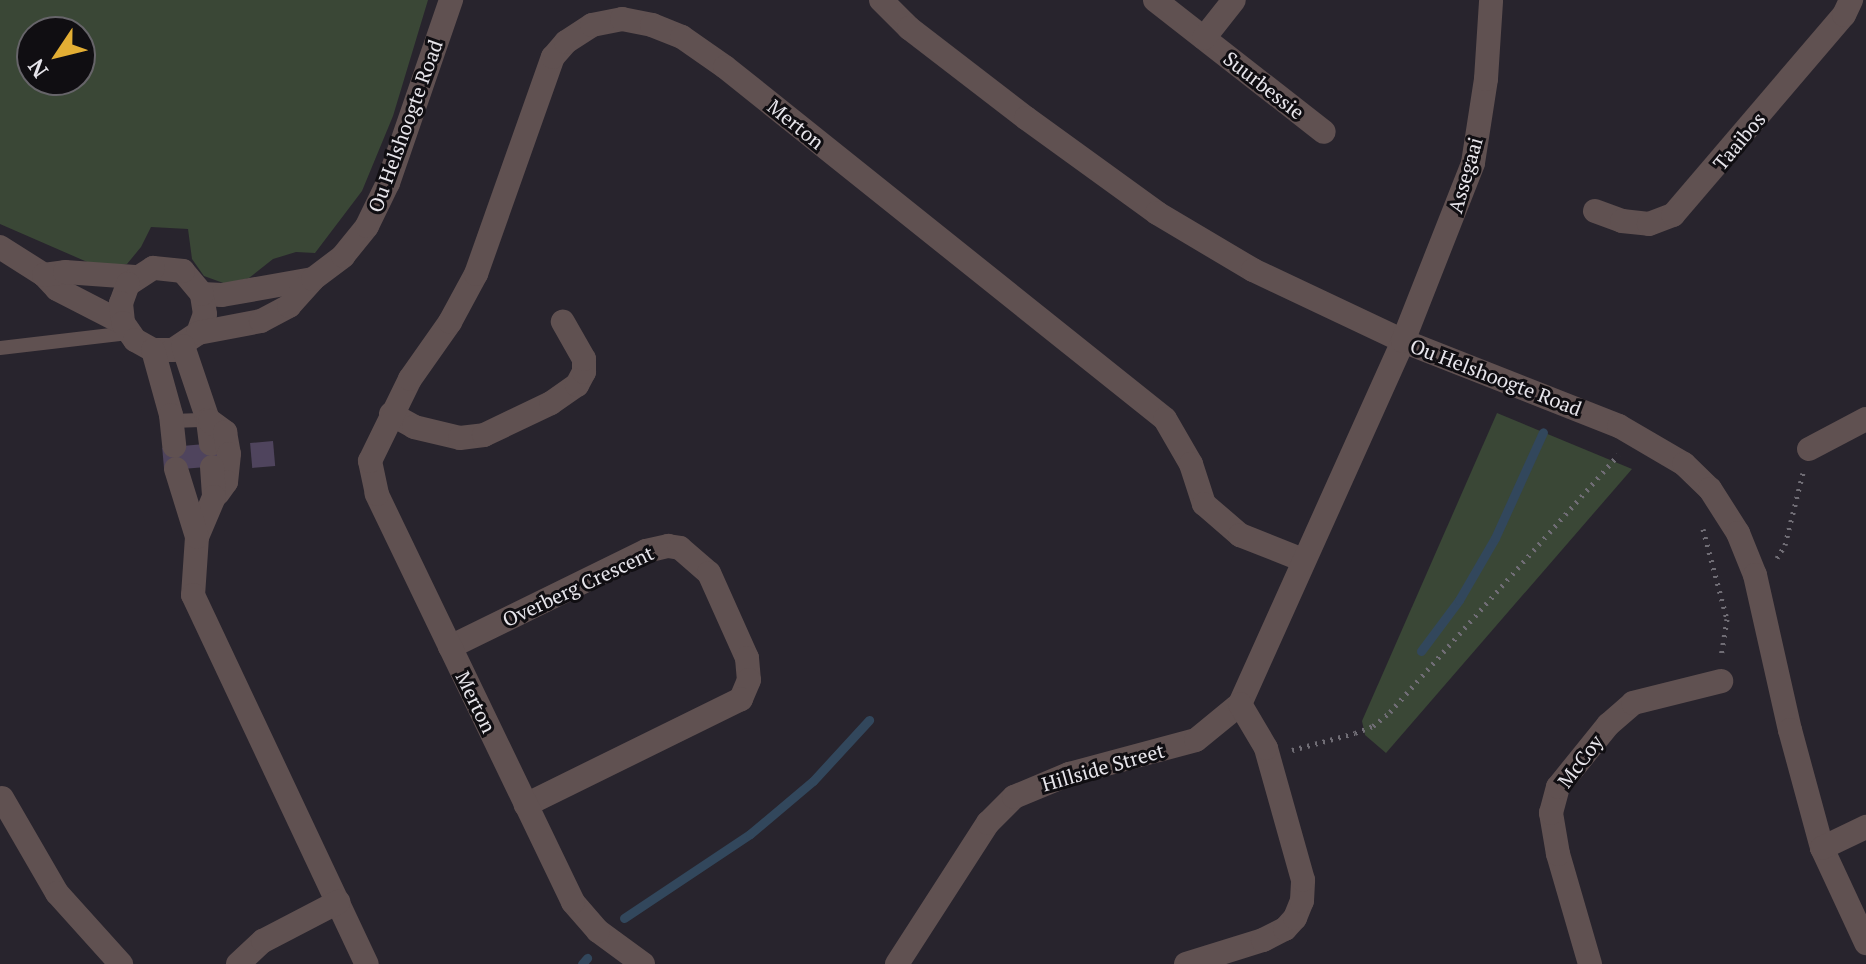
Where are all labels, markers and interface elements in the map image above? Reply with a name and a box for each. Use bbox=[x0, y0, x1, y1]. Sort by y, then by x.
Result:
north arrow bbox=[16, 16, 96, 96]
street label: Ou Helshoogte Road bbox=[363, 36, 447, 216]
street label: Suurbessie bbox=[1219, 46, 1309, 124]
text: N bbox=[21, 54, 54, 84]
street label: Merton bbox=[763, 94, 829, 154]
street label: Taaibos bbox=[1708, 107, 1770, 175]
street label: Assegaai bbox=[1443, 134, 1487, 216]
street label: Ou Helshoogte Road bbox=[1407, 333, 1585, 421]
street label: Overberg Crescent bbox=[499, 540, 657, 632]
street label: Merton bbox=[451, 667, 501, 737]
street label: McCoy bbox=[1552, 730, 1608, 792]
street label: Hillside Street bbox=[1039, 738, 1167, 796]

